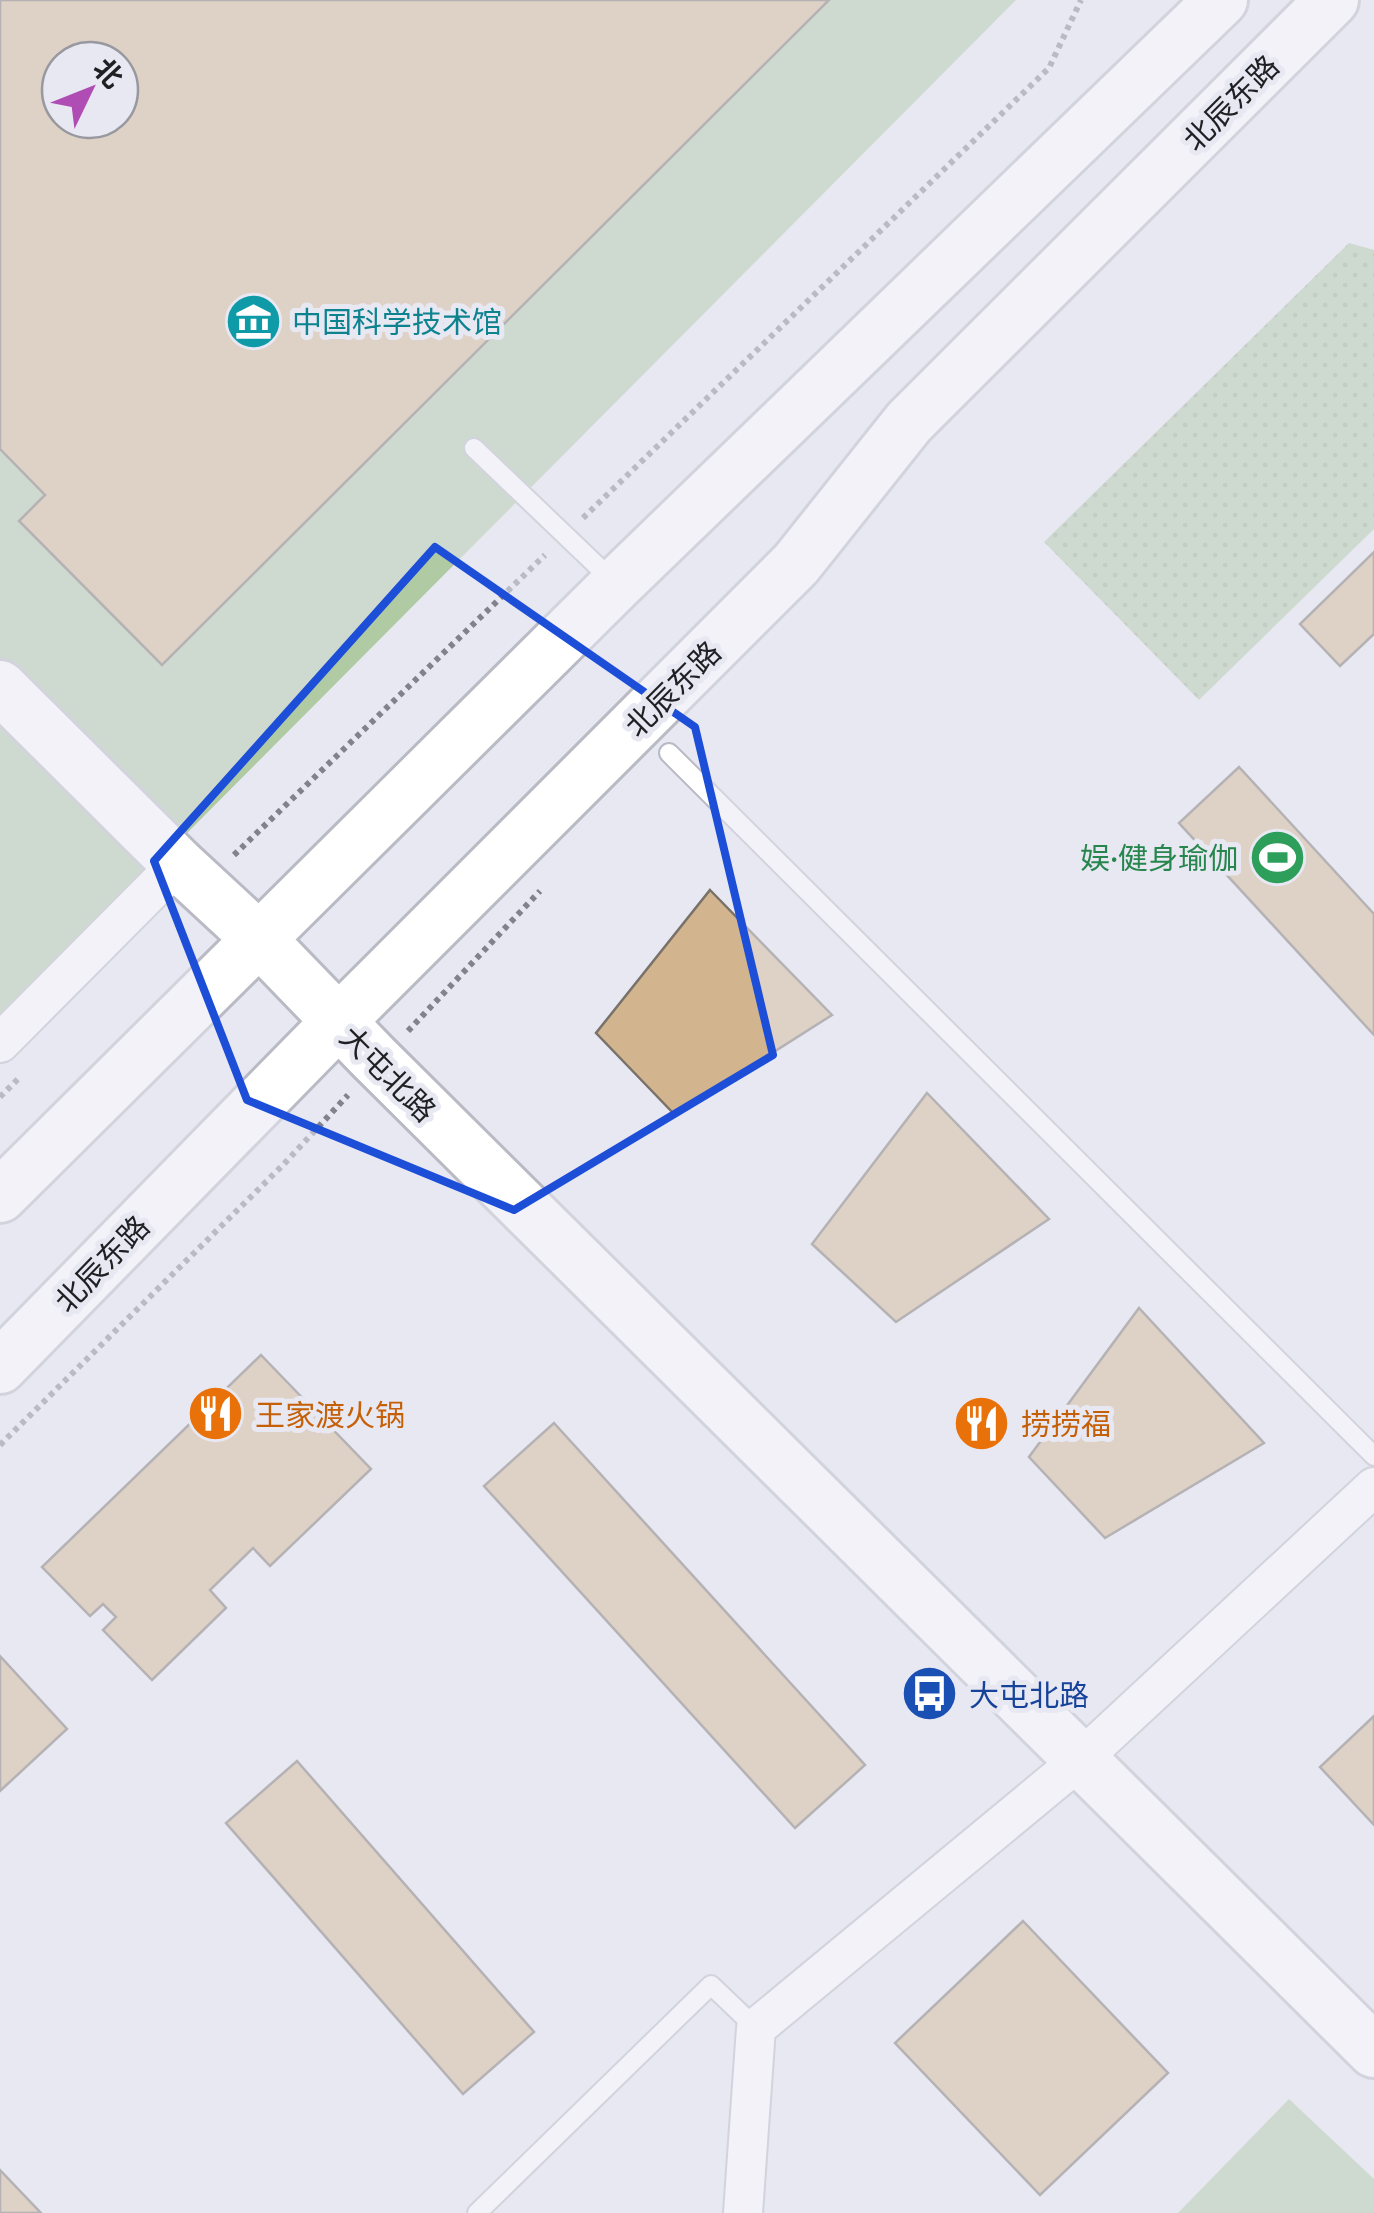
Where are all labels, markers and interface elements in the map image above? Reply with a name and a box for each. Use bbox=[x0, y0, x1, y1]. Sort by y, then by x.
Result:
north arrow bbox=[40, 40, 140, 140]
street label: 北辰东路 bbox=[1175, 47, 1285, 157]
text: 北 bbox=[87, 50, 131, 94]
museum icon: 中国科学技术馆 bbox=[223, 291, 283, 351]
place label: 中国科学技术馆 bbox=[292, 303, 502, 339]
street label: 北辰东路 bbox=[617, 633, 727, 743]
sports icon: 娱·健身瑜伽 bbox=[1247, 827, 1307, 887]
place label: 娱·健身瑜伽 bbox=[1080, 839, 1238, 875]
street label: 大屯北路 bbox=[334, 1018, 444, 1128]
street label: 北辰东路 bbox=[46, 1207, 156, 1319]
restaurant icon: 王家渡火锅 bbox=[186, 1384, 246, 1444]
restaurant icon: 捞捞福 bbox=[952, 1393, 1012, 1453]
place label: 王家渡火锅 bbox=[255, 1396, 405, 1432]
place label: 捞捞福 bbox=[1021, 1405, 1111, 1441]
bus stop icon: 大屯北路 bbox=[900, 1664, 960, 1724]
place label: 大屯北路 bbox=[969, 1676, 1089, 1712]

